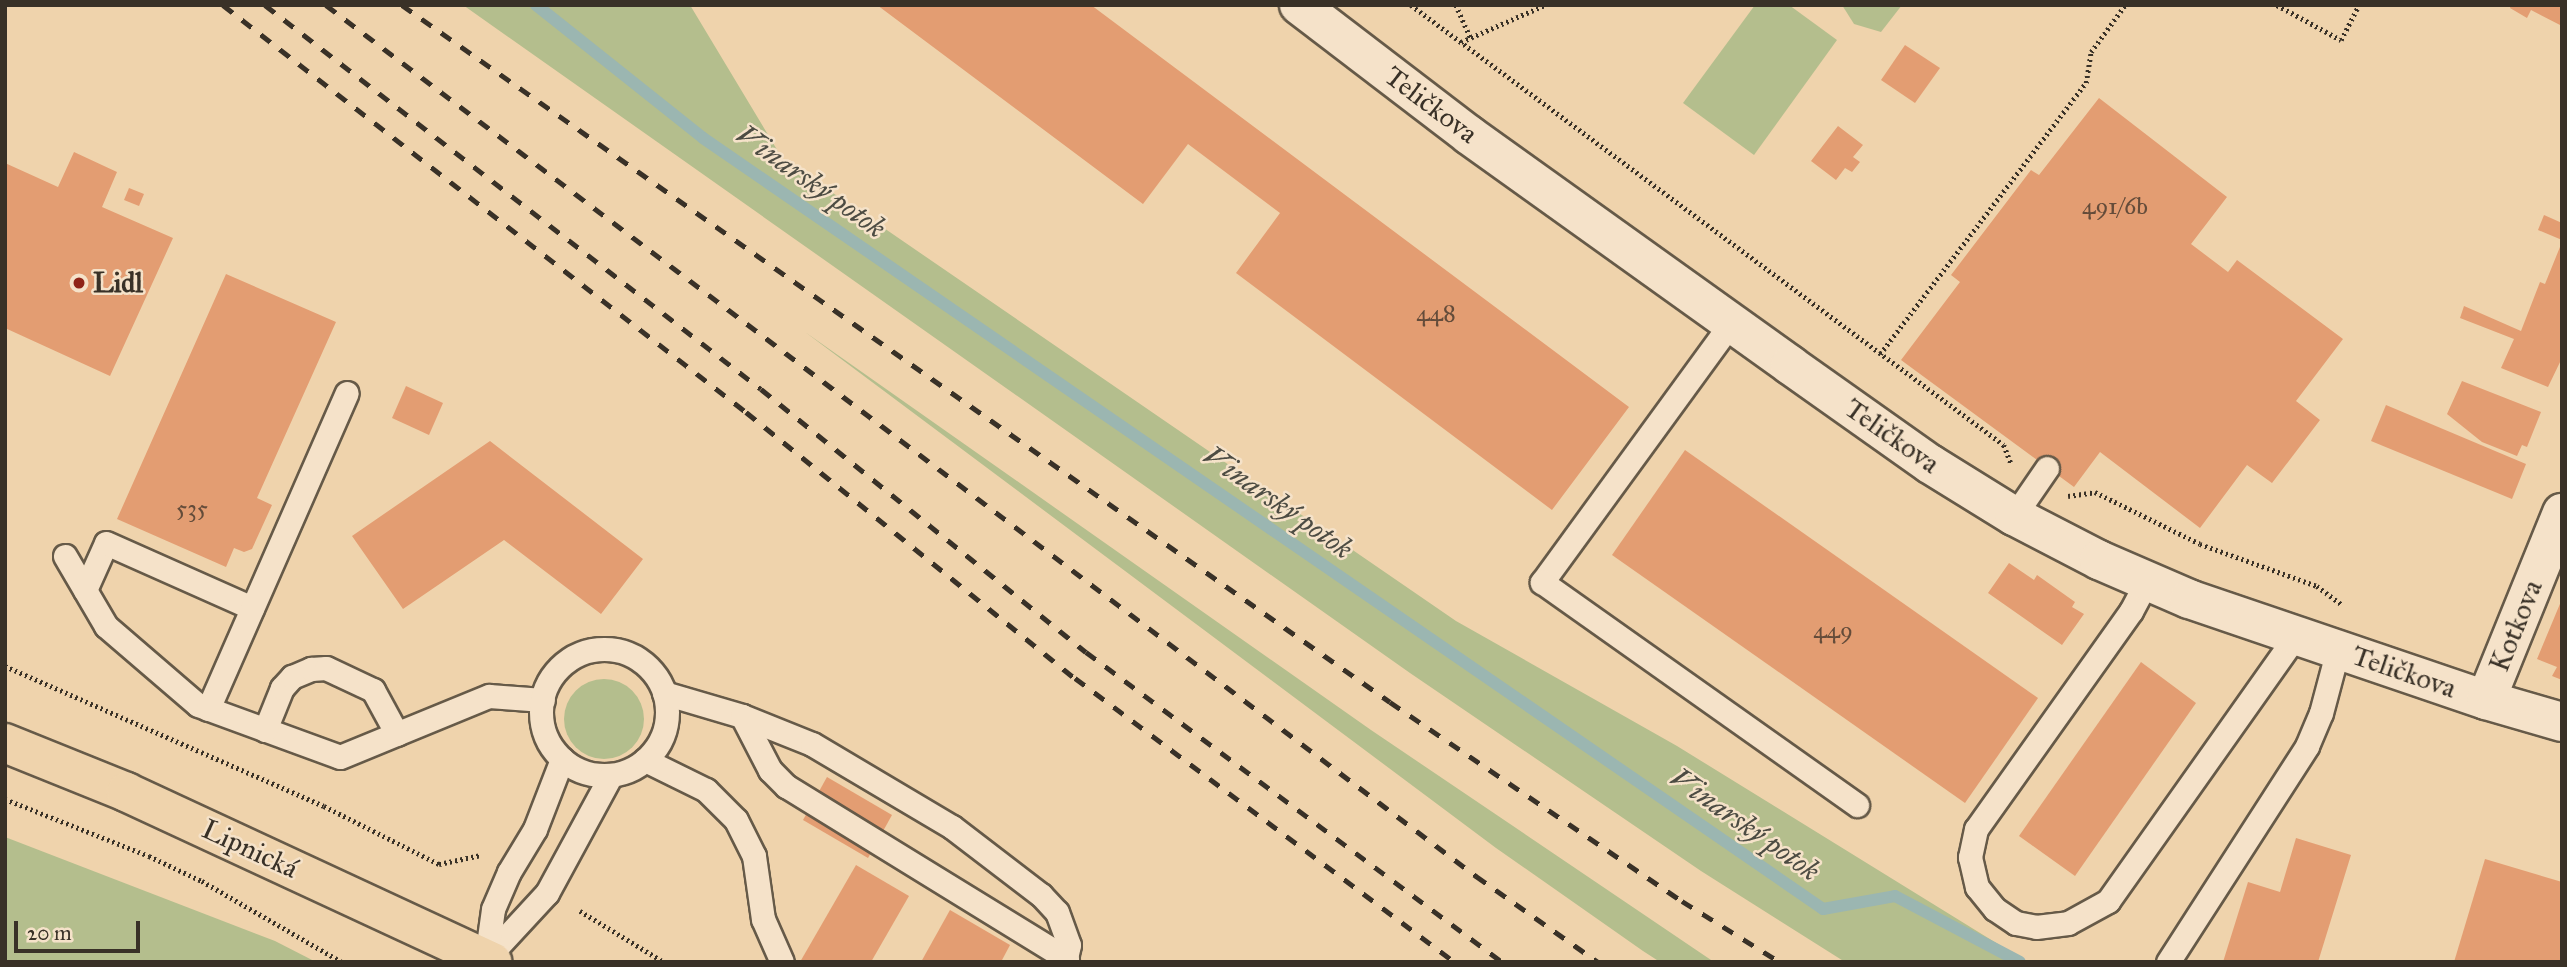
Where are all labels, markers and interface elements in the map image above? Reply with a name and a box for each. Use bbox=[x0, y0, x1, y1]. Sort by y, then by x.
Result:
street label: Teličkova bbox=[1378, 59, 1484, 151]
water label: Vinarský potok bbox=[729, 116, 893, 246]
house number: 491/6b bbox=[2082, 193, 2148, 221]
place label: Lidl bbox=[93, 266, 143, 300]
marker: Lidl bbox=[71, 275, 87, 291]
house number: 448 bbox=[1416, 300, 1456, 328]
street label: Teličkova bbox=[1838, 391, 1946, 481]
water label: Vinarský potok bbox=[1196, 437, 1360, 567]
house number: 535 bbox=[176, 495, 208, 523]
street label: Kotkova bbox=[2482, 575, 2550, 677]
house number: 449 bbox=[1813, 617, 1853, 645]
street label: Teličkova bbox=[2348, 639, 2460, 705]
water label: Vinarský potok bbox=[1663, 759, 1827, 889]
street label: Lipnická bbox=[197, 812, 303, 886]
scale bar bbox=[18, 908, 144, 952]
text: 20 m bbox=[27, 920, 72, 946]

